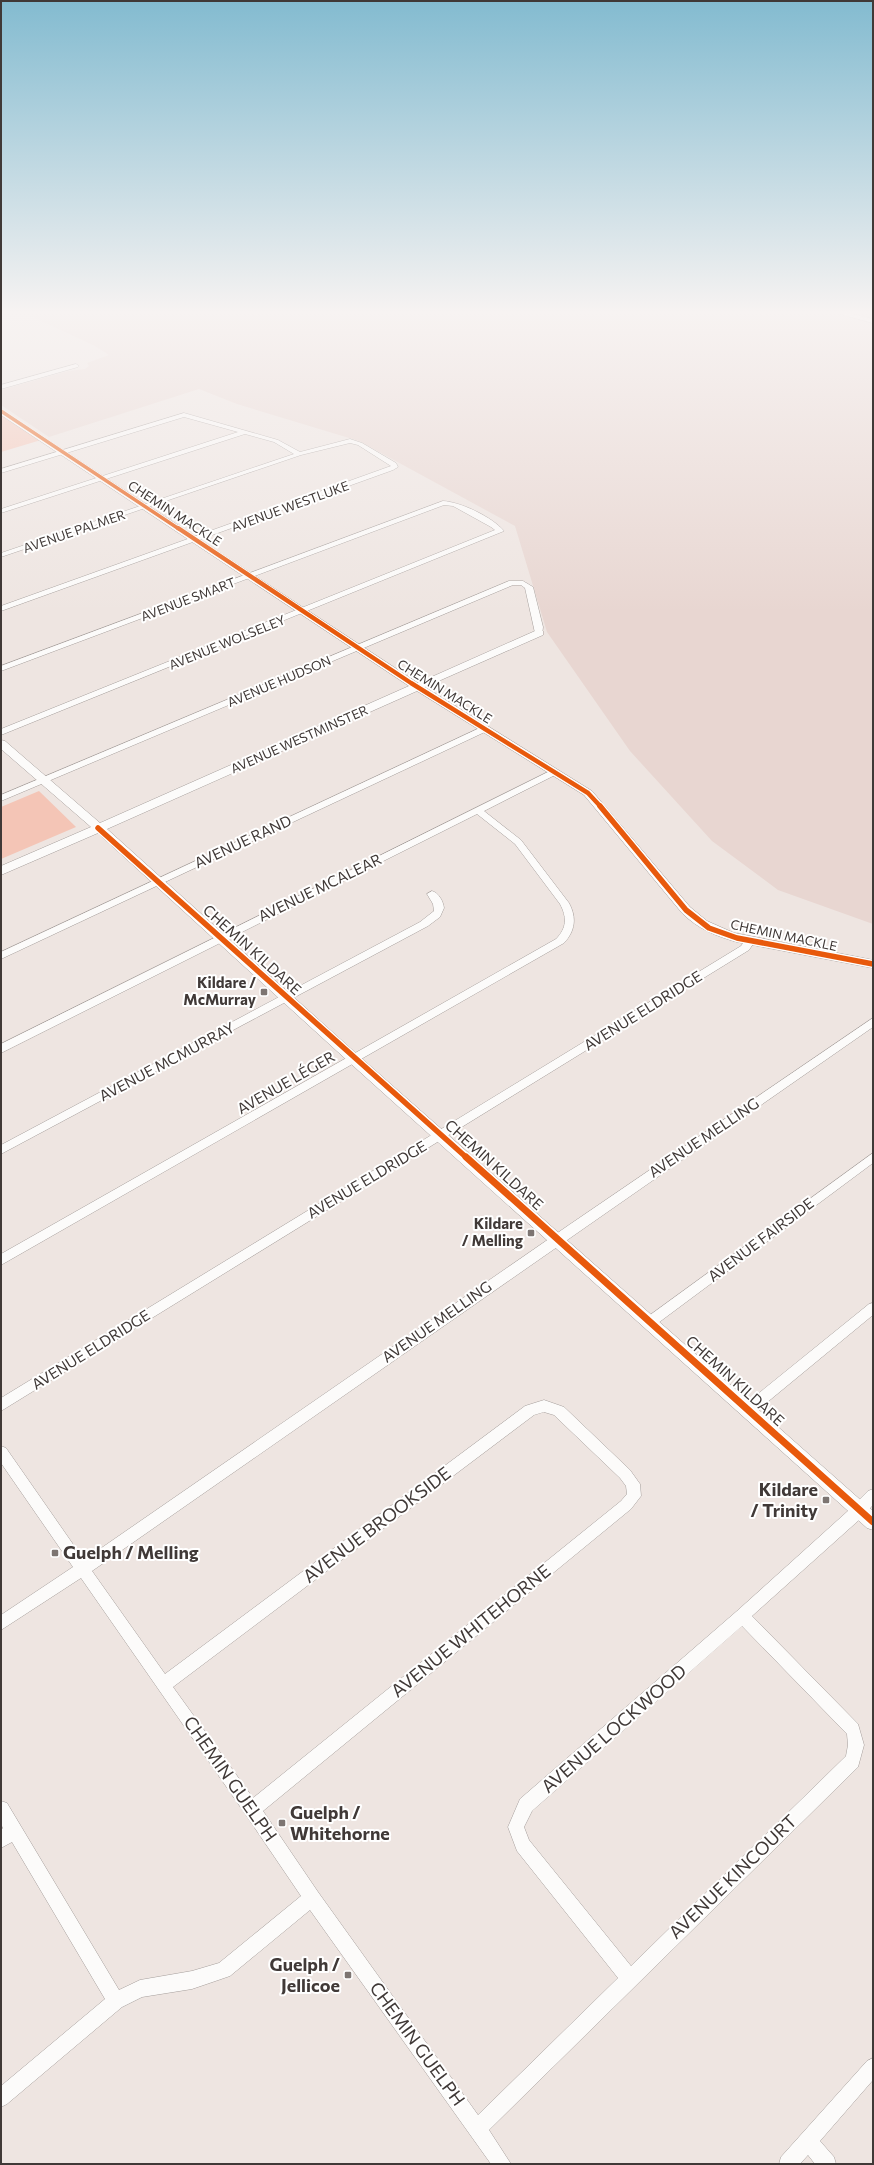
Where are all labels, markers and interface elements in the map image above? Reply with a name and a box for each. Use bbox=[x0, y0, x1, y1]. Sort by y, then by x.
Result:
street label: CHEMIN MACKLE bbox=[125, 477, 225, 549]
street label: AVENUE WESTLUKE bbox=[229, 477, 351, 535]
street label: AVENUE PALMER bbox=[21, 506, 127, 556]
street label: AVENUE SMART bbox=[138, 574, 238, 624]
street label: AVENUE WOLSELEY bbox=[166, 611, 288, 673]
street label: AVENUE HUDSON bbox=[225, 652, 333, 710]
street label: CHEMIN MACKLE bbox=[395, 655, 495, 727]
street label: AVENUE WESTMINSTER bbox=[228, 701, 370, 777]
street label: AVENUE RAND bbox=[191, 811, 294, 871]
street label: AVENUE MCALEAR bbox=[255, 849, 384, 925]
street label: CHEMIN KILDARE bbox=[200, 900, 306, 998]
street label: CHEMIN MACKLE bbox=[729, 916, 839, 954]
street label: AVENUE ELDRIDGE bbox=[580, 966, 705, 1054]
place label: Kildare / McMurray bbox=[183, 973, 257, 1008]
marker: Kildare / McMurray bbox=[259, 987, 269, 997]
street label: AVENUE MCMURRAY bbox=[96, 1018, 238, 1104]
street label: AVENUE LÉGER bbox=[233, 1046, 338, 1117]
street label: AVENUE MELLING bbox=[645, 1094, 762, 1181]
street label: CHEMIN KILDARE bbox=[442, 1115, 548, 1213]
street label: AVENUE ELDRIDGE bbox=[303, 1136, 430, 1222]
street label: AVENUE FAIRSIDE bbox=[704, 1193, 817, 1285]
place label: Kildare / Melling bbox=[462, 1214, 523, 1249]
marker: Kildare / Melling bbox=[526, 1228, 536, 1238]
street label: AVENUE MELLING bbox=[378, 1277, 495, 1366]
street label: AVENUE ELDRIDGE bbox=[28, 1305, 153, 1393]
street label: CHEMIN KILDARE bbox=[683, 1331, 789, 1429]
street label: AVENUE BROOKSIDE bbox=[298, 1461, 455, 1587]
place label: Kildare / Trinity bbox=[751, 1478, 818, 1521]
marker: Kildare / Trinity bbox=[821, 1495, 831, 1505]
place label: Guelph / Melling bbox=[63, 1541, 199, 1563]
marker: Guelph / Melling bbox=[50, 1548, 60, 1558]
street label: AVENUE WHITEHORNE bbox=[386, 1559, 554, 1701]
street label: AVENUE LOCKWOOD bbox=[536, 1659, 690, 1797]
street label: CHEMIN GUELPH bbox=[179, 1712, 282, 1845]
place label: Guelph / Whitehorne bbox=[290, 1801, 390, 1844]
street label: AVENUE KINCOURT bbox=[664, 1810, 801, 1943]
marker: Guelph / Whitehorne bbox=[277, 1818, 287, 1828]
place label: Guelph / Jellicoe bbox=[270, 1953, 340, 1996]
marker: Guelph / Jellicoe bbox=[343, 1970, 353, 1980]
street label: CHEMIN GUELPH bbox=[365, 1977, 470, 2110]

